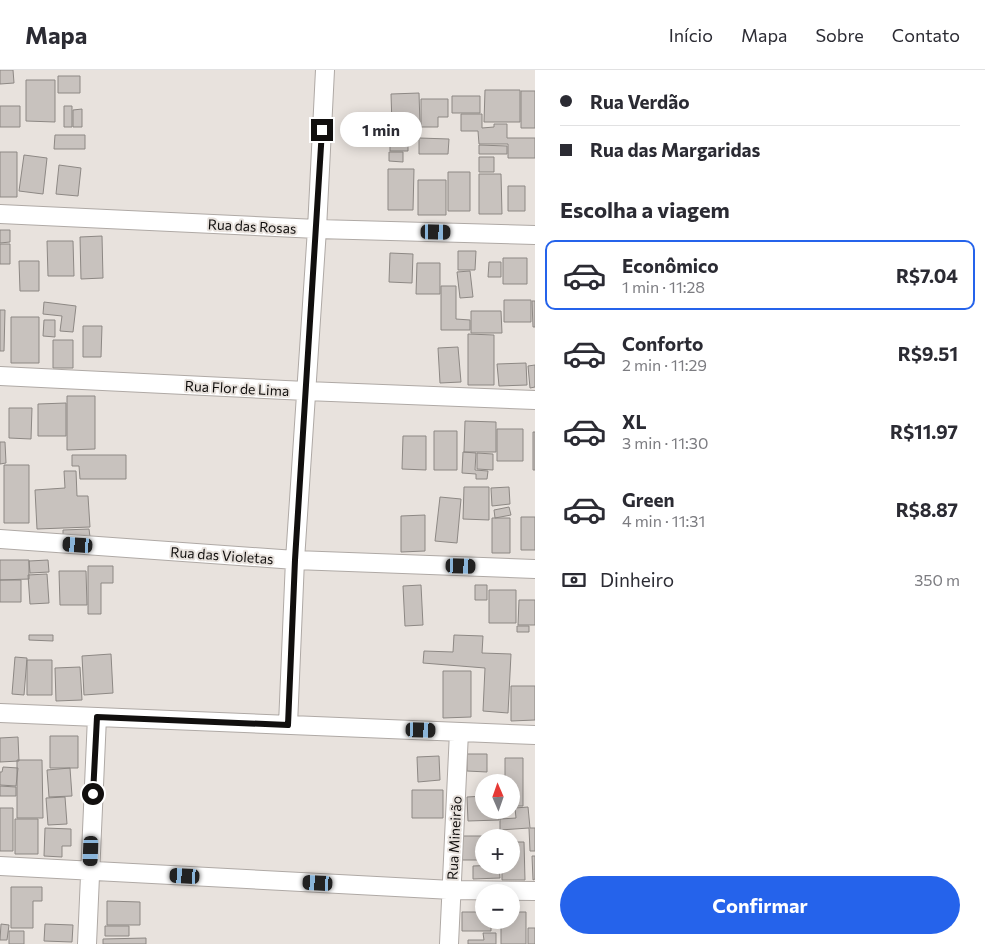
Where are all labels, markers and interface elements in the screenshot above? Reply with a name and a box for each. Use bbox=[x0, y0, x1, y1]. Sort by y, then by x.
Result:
text: Mapa bbox=[25, 20, 87, 49]
text: Início bbox=[669, 24, 713, 46]
text: Mapa bbox=[741, 24, 787, 46]
text: Sobre bbox=[815, 24, 864, 46]
text: Contato bbox=[892, 24, 960, 46]
text: Rua Verdão bbox=[590, 90, 690, 113]
callout: 1 min bbox=[340, 112, 422, 148]
route end bbox=[311, 119, 333, 141]
text: 1 min bbox=[362, 120, 400, 139]
text: Rua das Margaridas bbox=[590, 138, 760, 161]
text: Escolha a viagem bbox=[560, 196, 730, 223]
street label: Rua das Rosas bbox=[207, 215, 297, 237]
car bbox=[420, 224, 451, 240]
icon: car bbox=[562, 253, 607, 298]
text: Econômico bbox=[622, 254, 719, 277]
text: R$7.04 bbox=[896, 264, 958, 287]
text: 1 min · 11:28 bbox=[622, 277, 705, 296]
icon: car bbox=[562, 331, 607, 376]
text: Conforto bbox=[622, 332, 703, 355]
text: R$9.51 bbox=[898, 342, 958, 365]
text: 2 min · 11:29 bbox=[622, 355, 707, 374]
street label: Rua Flor de Lima bbox=[184, 377, 290, 399]
icon: car bbox=[562, 409, 607, 454]
text: XL bbox=[622, 410, 647, 433]
text: R$11.97 bbox=[890, 420, 958, 443]
text: 3 min · 11:30 bbox=[622, 433, 708, 452]
icon: car bbox=[562, 487, 607, 532]
text: Green bbox=[622, 488, 674, 511]
text: R$8.87 bbox=[896, 498, 958, 521]
text: 4 min · 11:31 bbox=[622, 511, 705, 530]
car bbox=[62, 536, 93, 554]
street label: Rua das Violetas bbox=[170, 543, 274, 567]
car bbox=[445, 558, 476, 574]
icon: cash bbox=[560, 566, 588, 594]
text: Dinheiro bbox=[600, 568, 674, 591]
text: 350 m bbox=[914, 570, 960, 589]
car bbox=[405, 722, 436, 738]
north arrow bbox=[475, 774, 520, 819]
map controls bbox=[475, 774, 520, 929]
route start bbox=[82, 783, 104, 805]
street label: Rua Mineirão bbox=[443, 796, 465, 880]
button: + bbox=[475, 829, 520, 874]
car bbox=[82, 836, 99, 866]
car bbox=[169, 868, 200, 884]
car bbox=[302, 875, 333, 891]
button: Confirmar bbox=[560, 876, 960, 934]
button: − bbox=[475, 884, 520, 929]

